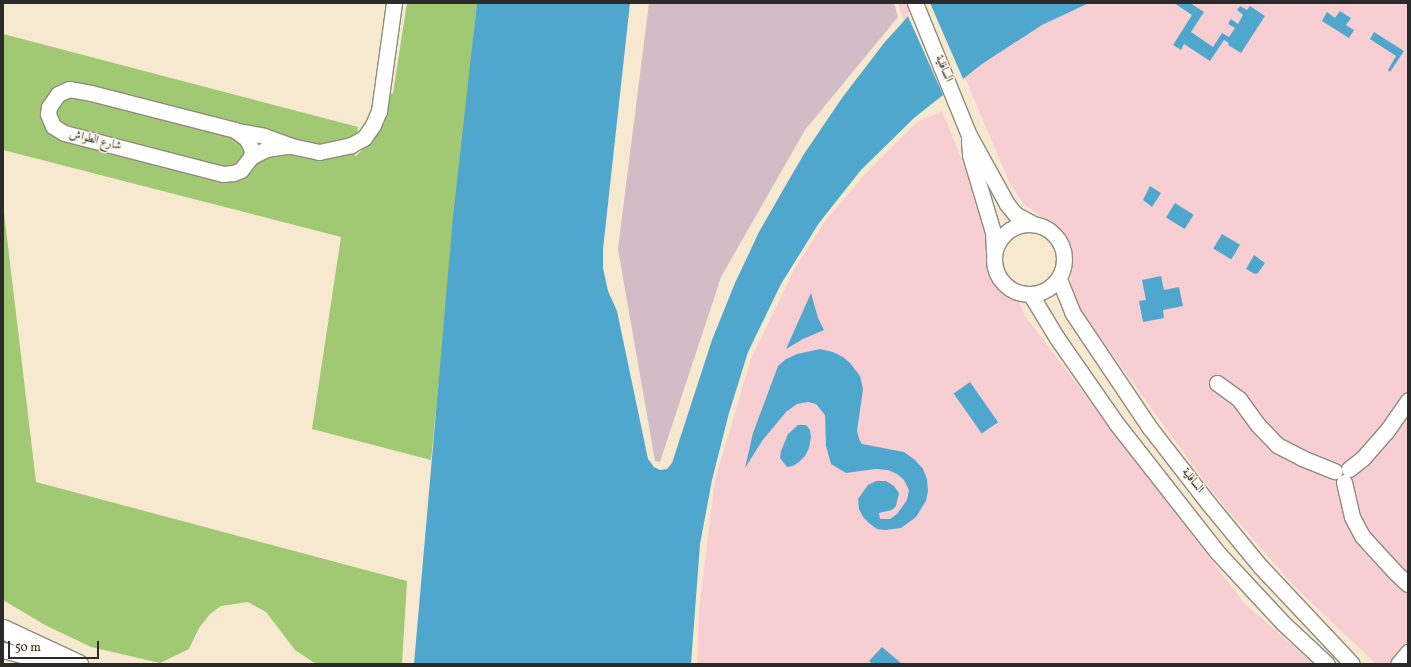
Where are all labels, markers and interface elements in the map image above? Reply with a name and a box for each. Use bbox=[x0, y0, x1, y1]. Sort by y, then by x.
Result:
street label: السافلية bbox=[931, 53, 955, 85]
street label: شارع الطواش bbox=[67, 128, 123, 154]
street label: السافلية bbox=[1178, 466, 1206, 496]
scale bar bbox=[10, 633, 101, 659]
text: 50 m bbox=[15, 640, 41, 656]

